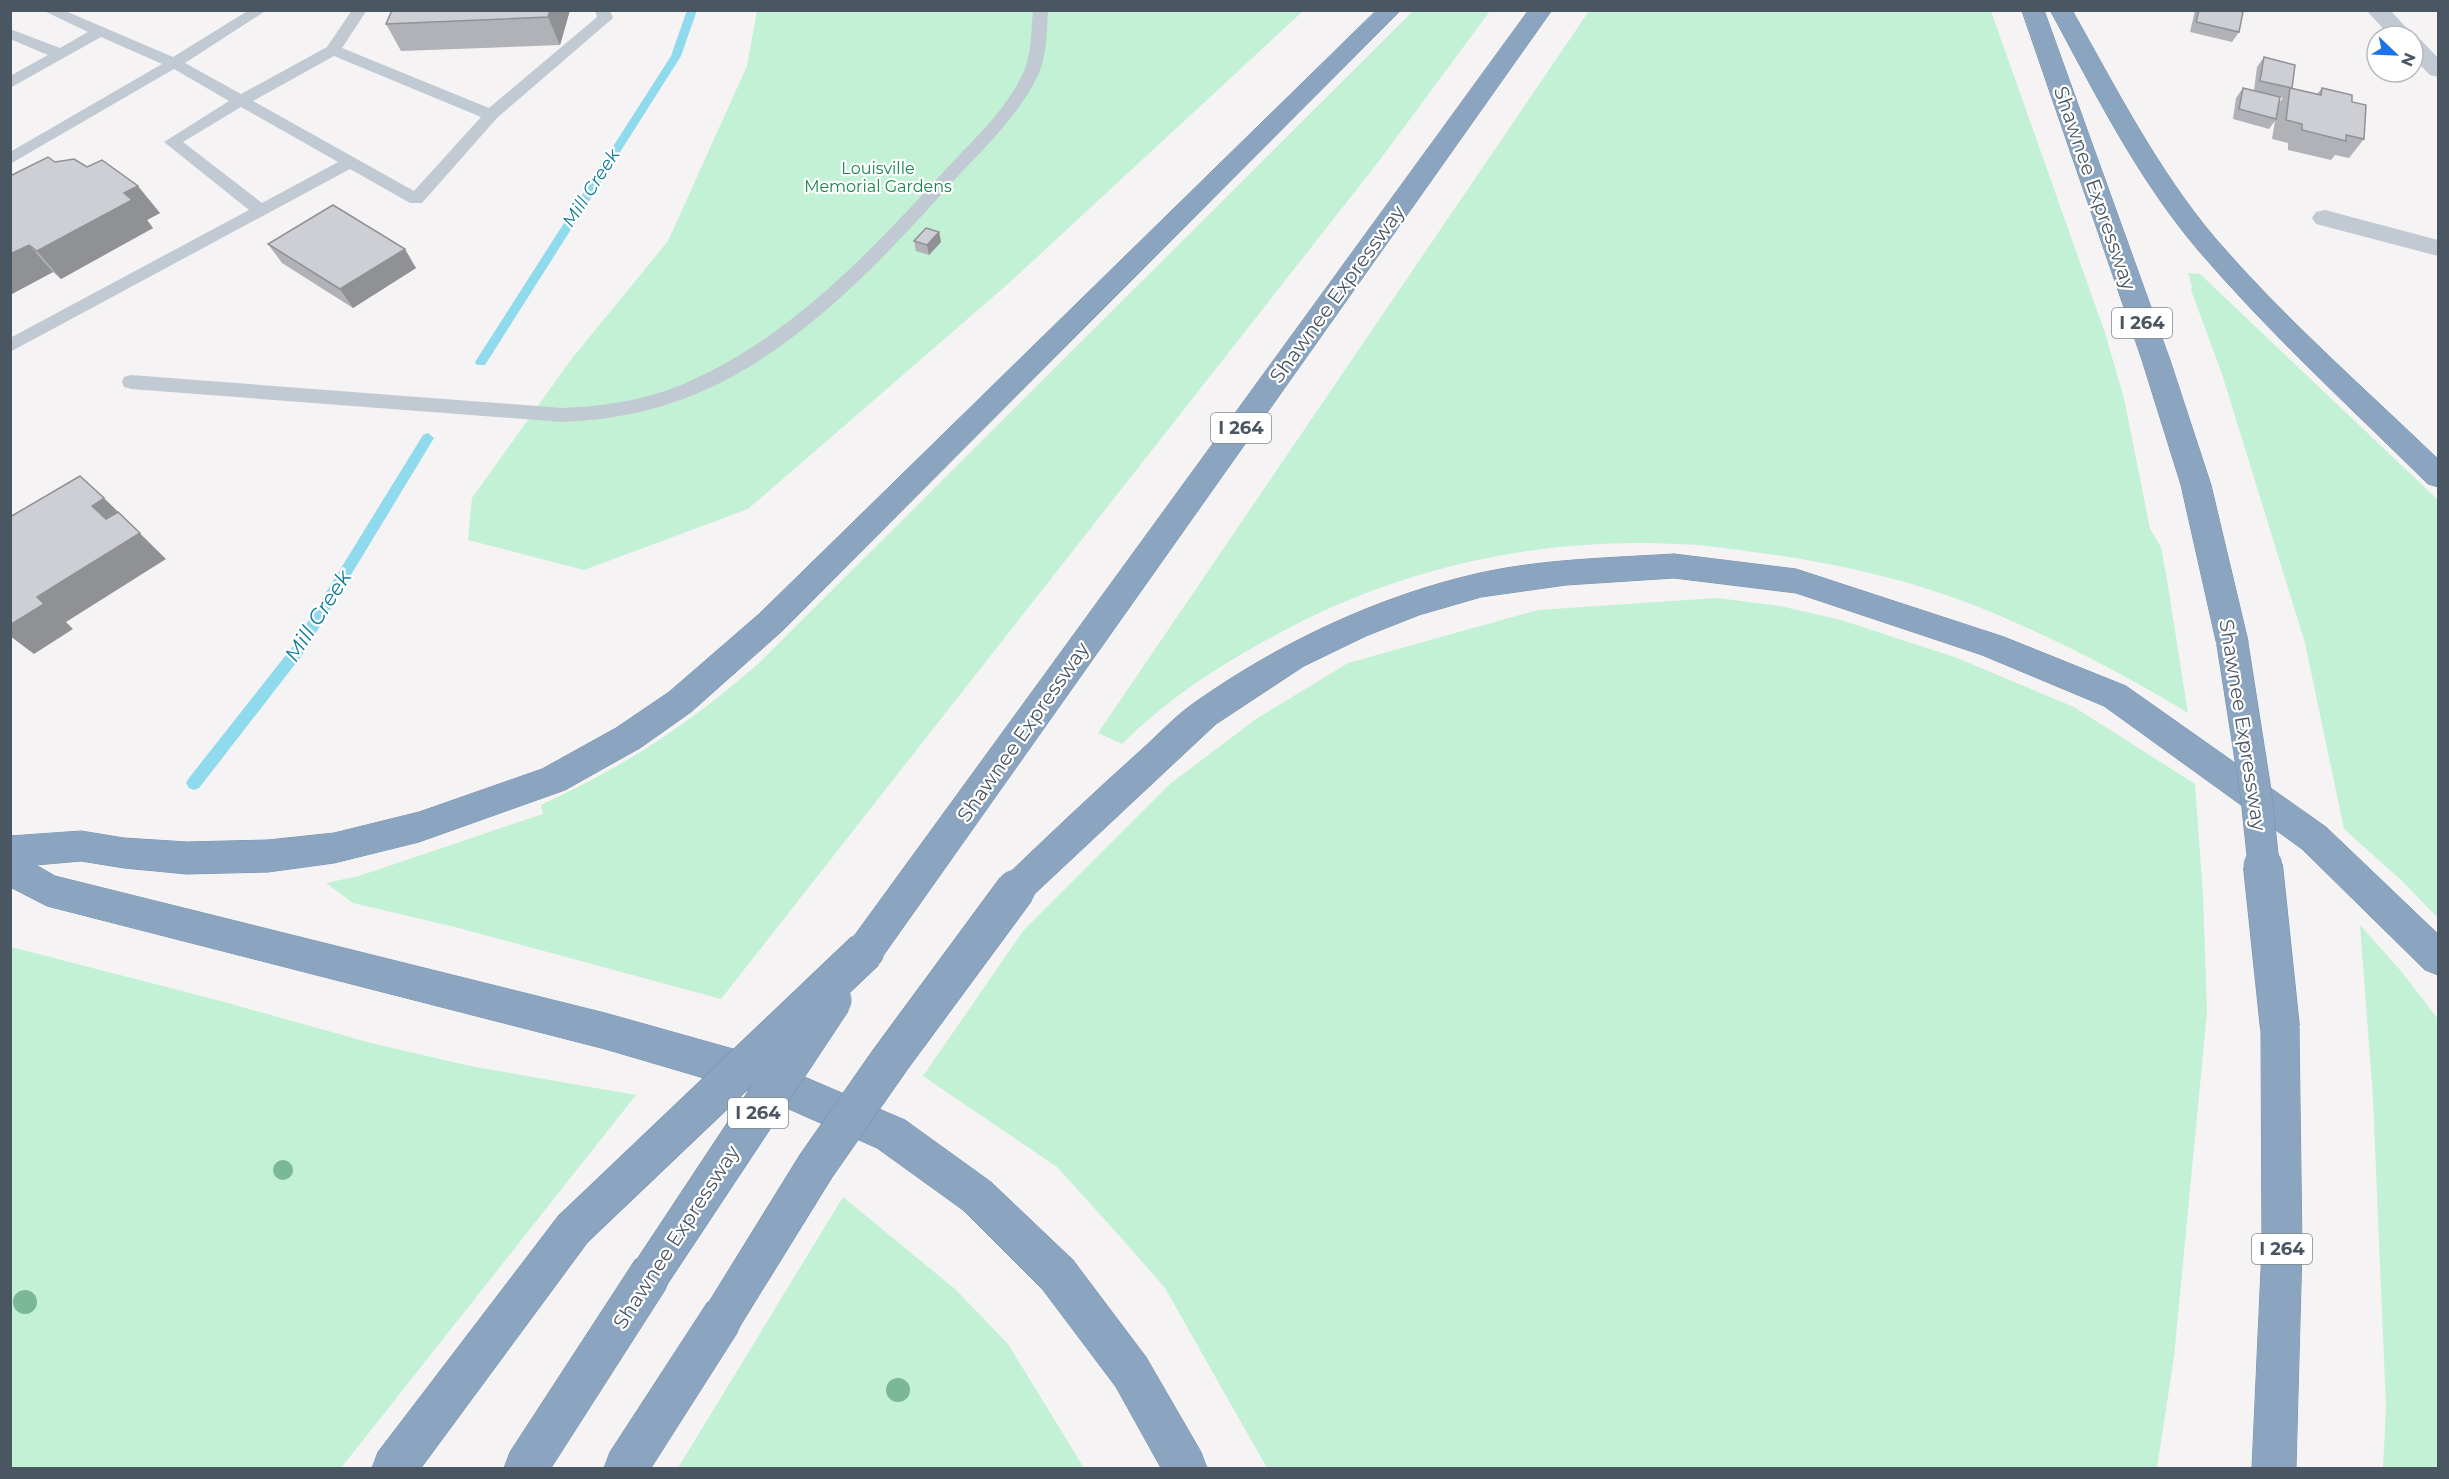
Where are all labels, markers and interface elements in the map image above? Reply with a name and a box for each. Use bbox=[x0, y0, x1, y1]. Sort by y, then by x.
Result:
north arrow bbox=[2365, 24, 2425, 84]
text: N bbox=[2397, 50, 2420, 69]
street label: Shawnee Expressway bbox=[2049, 83, 2141, 293]
water label: Mill Creek bbox=[558, 144, 625, 231]
park label: Louisville Memorial Gardens bbox=[804, 159, 952, 196]
street label: Shawnee Expressway bbox=[1264, 200, 1410, 388]
road number: I 264 bbox=[2112, 308, 2172, 338]
road number: I 264 bbox=[1211, 413, 1271, 443]
water label: Mill Creek bbox=[279, 564, 357, 666]
street label: Shawnee Expressway bbox=[2214, 618, 2272, 833]
street label: Shawnee Expressway bbox=[952, 637, 1094, 826]
road number: I 264 bbox=[728, 1098, 788, 1128]
street label: Shawnee Expressway bbox=[608, 1141, 744, 1333]
road number: I 264 bbox=[2252, 1234, 2312, 1264]

